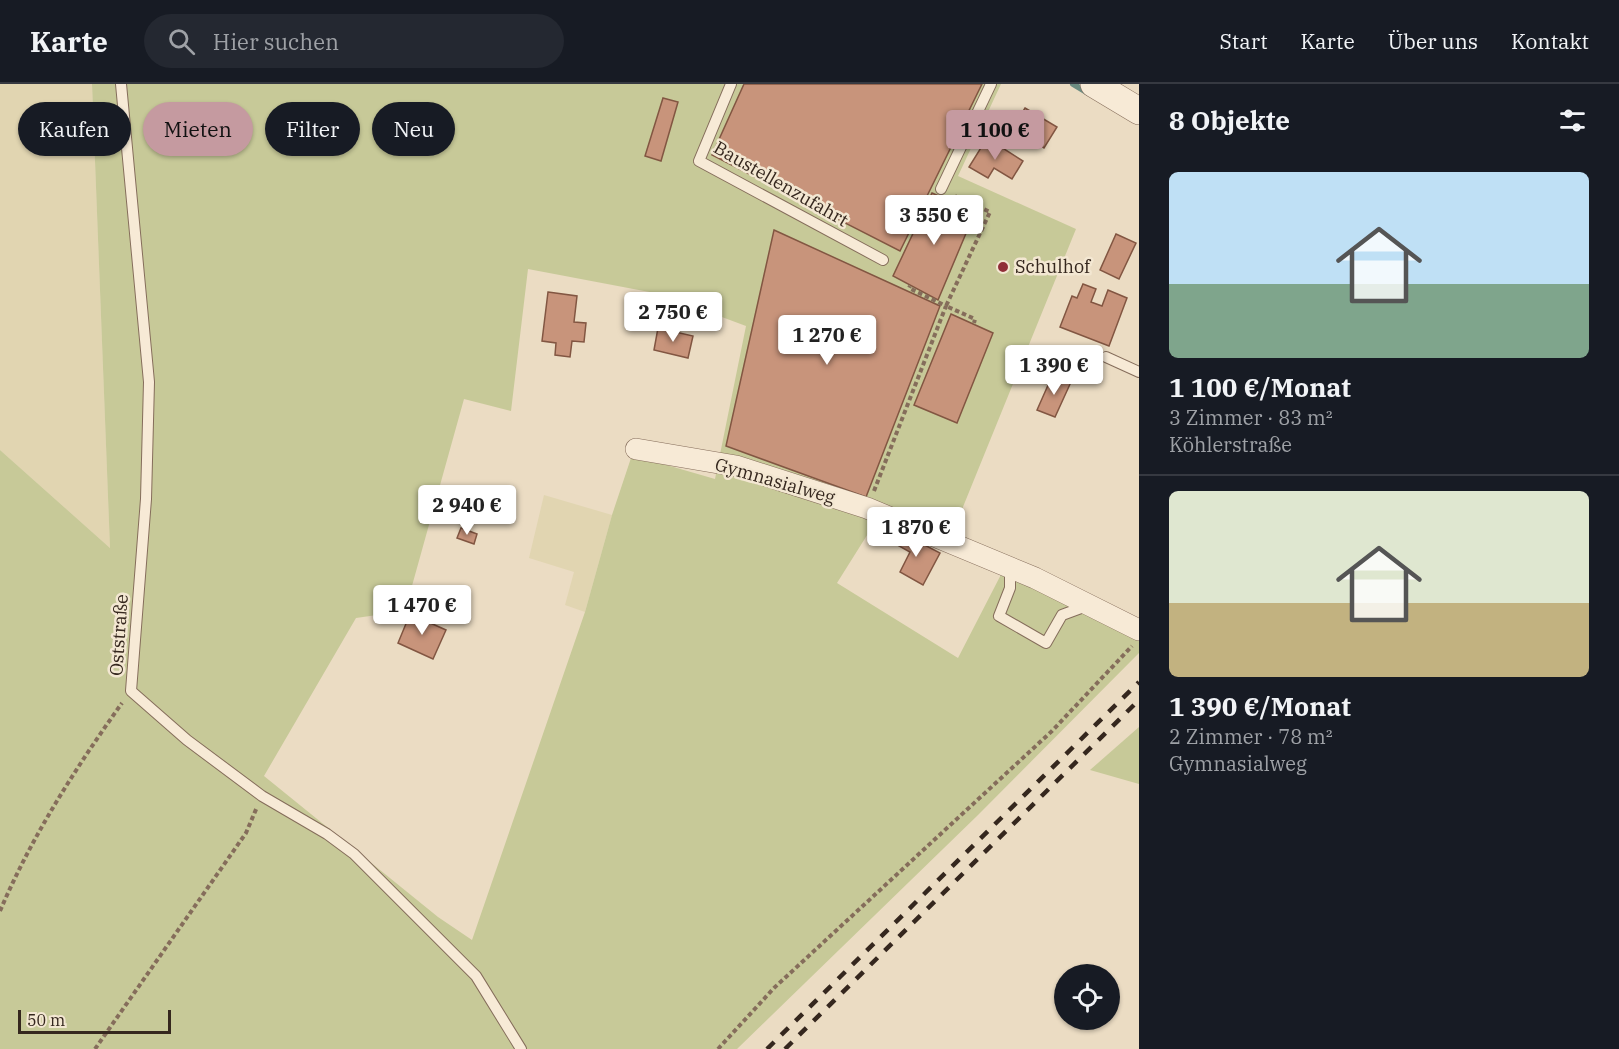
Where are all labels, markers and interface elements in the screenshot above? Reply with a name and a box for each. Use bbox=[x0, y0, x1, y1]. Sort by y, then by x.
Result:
search box bbox=[144, 14, 564, 68]
text: Karte bbox=[30, 23, 108, 60]
icon: search bbox=[165, 25, 198, 58]
text: Hier suchen bbox=[213, 27, 339, 56]
text: Start bbox=[1219, 27, 1268, 55]
text: Karte bbox=[1301, 27, 1355, 55]
text: Über uns bbox=[1388, 27, 1478, 55]
text: Kontakt bbox=[1511, 27, 1589, 55]
chip: Kaufen bbox=[18, 102, 131, 156]
chip: Mieten bbox=[143, 102, 253, 156]
chip: Filter bbox=[265, 102, 360, 156]
chip: Neu bbox=[372, 102, 455, 156]
text: 8 Objekte bbox=[1169, 103, 1290, 137]
icon: filters bbox=[1556, 104, 1589, 137]
pin: 1 100 € bbox=[940, 110, 1050, 161]
text: 1 100 € bbox=[960, 116, 1030, 143]
street label: Baustellenzufahrt bbox=[710, 136, 853, 231]
pin: 3 550 € bbox=[879, 195, 989, 246]
text: 3 550 € bbox=[899, 201, 969, 228]
icon: home bbox=[1325, 211, 1433, 319]
place label: Schulhof bbox=[1015, 255, 1092, 278]
marker: Schulhof bbox=[996, 260, 1010, 274]
pin: 2 750 € bbox=[618, 292, 728, 343]
text: 2 750 € bbox=[638, 298, 708, 325]
pin: 1 270 € bbox=[772, 315, 882, 366]
text: 1 270 € bbox=[792, 321, 862, 348]
pin: 1 390 € bbox=[999, 345, 1109, 396]
text: 1 390 € bbox=[1019, 351, 1089, 378]
text: 1 100 €/Monat bbox=[1169, 370, 1351, 404]
text: 3 Zimmer · 83 m² bbox=[1169, 404, 1333, 431]
text: Köhlerstraße bbox=[1169, 431, 1292, 458]
street label: Gymnasialweg bbox=[712, 452, 838, 509]
pin: 2 940 € bbox=[412, 485, 522, 536]
text: 2 940 € bbox=[432, 491, 502, 518]
pin: 1 870 € bbox=[861, 507, 971, 558]
text: 1 870 € bbox=[881, 513, 951, 540]
icon: home bbox=[1325, 530, 1433, 638]
pin: 1 470 € bbox=[367, 585, 477, 636]
text: 1 470 € bbox=[387, 591, 457, 618]
street label: Oststraße bbox=[104, 593, 133, 677]
text: 1 390 €/Monat bbox=[1169, 689, 1351, 723]
text: 2 Zimmer · 78 m² bbox=[1169, 723, 1333, 750]
text: Gymnasialweg bbox=[1169, 750, 1307, 777]
map controls bbox=[1054, 964, 1120, 1030]
button: locate bbox=[1054, 964, 1120, 1030]
scale bar bbox=[18, 1007, 171, 1034]
text: 50 m bbox=[27, 1010, 65, 1030]

